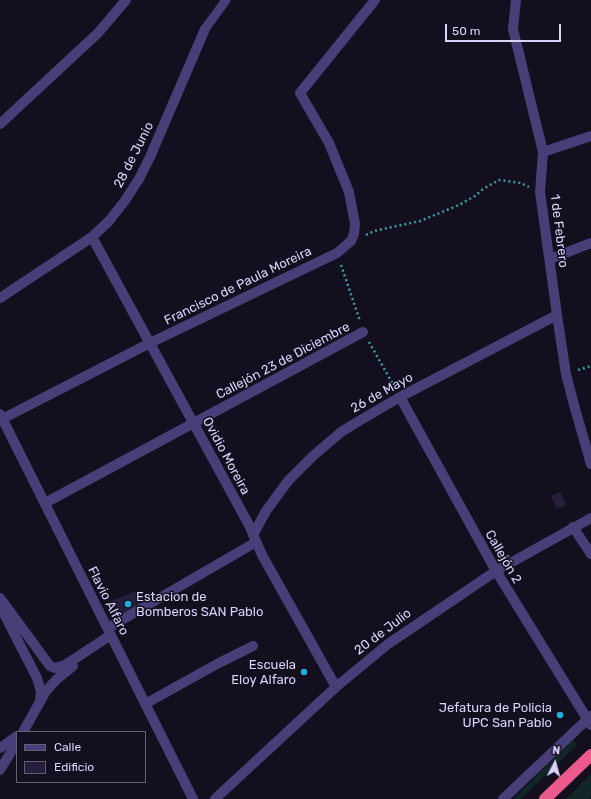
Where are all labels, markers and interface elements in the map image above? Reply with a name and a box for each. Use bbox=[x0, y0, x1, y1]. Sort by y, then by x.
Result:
scale bar bbox=[447, 16, 563, 42]
text: 50 m bbox=[452, 24, 480, 38]
street label: 28 de Junio bbox=[111, 119, 157, 191]
street label: 1 de Febrero bbox=[547, 193, 571, 269]
street label: Francisco de Paula Moreira bbox=[162, 243, 314, 329]
street label: Callejón 23 de Diciembre bbox=[213, 319, 353, 403]
street label: 26 de Mayo bbox=[348, 370, 416, 416]
street label: Ovidio Moreira bbox=[199, 414, 253, 498]
street label: Callejón 2 bbox=[482, 528, 524, 586]
street label: Flavio Alfaro bbox=[84, 564, 132, 638]
place label: Estacion de Bomberos SAN Pablo bbox=[136, 589, 263, 620]
marker: Estacion de Bomberos SAN Pablo bbox=[123, 599, 133, 609]
street label: 20 de Julio bbox=[352, 606, 414, 658]
place label: Escuela Eloy Alfaro bbox=[231, 657, 296, 688]
marker: Escuela Eloy Alfaro bbox=[299, 667, 309, 677]
place label: Jefatura de Policia UPC San Pablo bbox=[439, 700, 552, 731]
marker: Jefatura de Policia UPC San Pablo bbox=[555, 710, 565, 720]
legend bbox=[16, 731, 146, 783]
text: Calle bbox=[54, 740, 81, 754]
north arrow bbox=[535, 743, 575, 783]
text: N bbox=[552, 744, 561, 757]
text: Edificio bbox=[54, 760, 94, 774]

